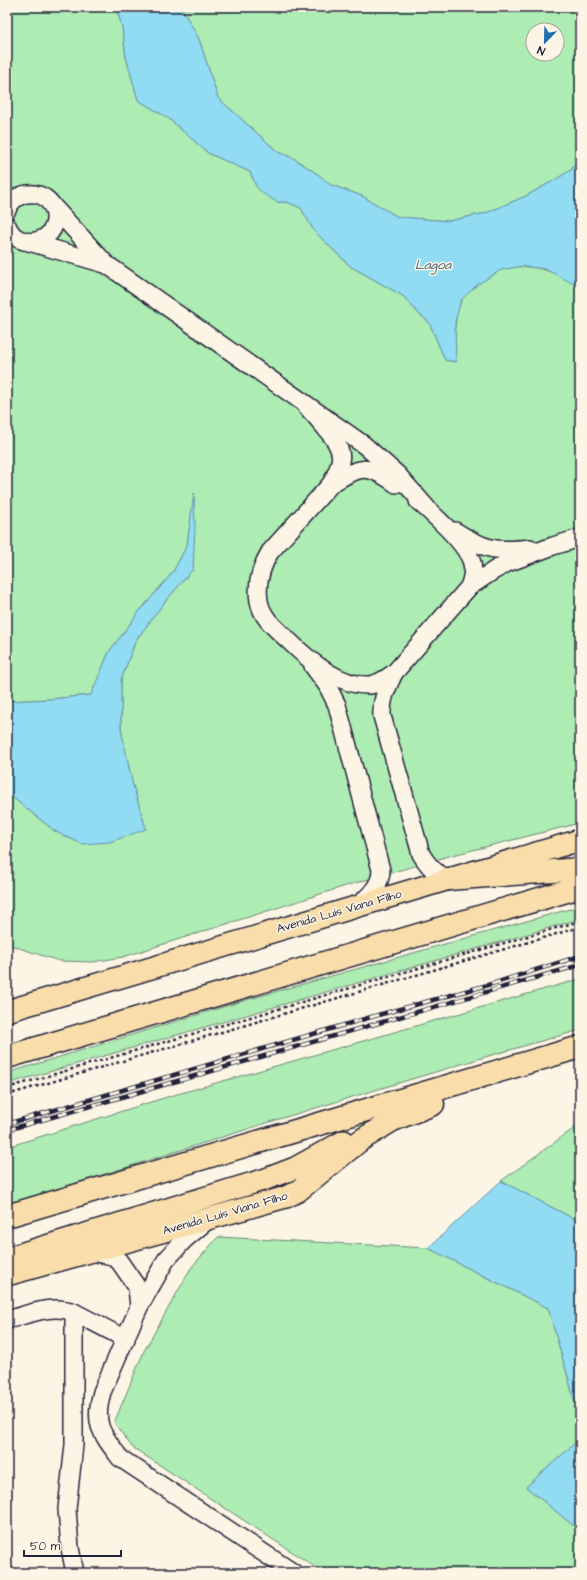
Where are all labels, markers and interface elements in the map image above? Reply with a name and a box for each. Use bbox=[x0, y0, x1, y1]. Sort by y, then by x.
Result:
north arrow bbox=[525, 22, 565, 62]
text: N bbox=[535, 42, 547, 59]
water label: Lagoa bbox=[415, 256, 453, 275]
street label: Avenida Luís Viana Filho bbox=[275, 885, 404, 937]
street label: Avenida Luís Viana Filho bbox=[161, 1187, 290, 1239]
scale bar bbox=[24, 1532, 121, 1558]
text: 50 m bbox=[30, 1538, 61, 1555]

